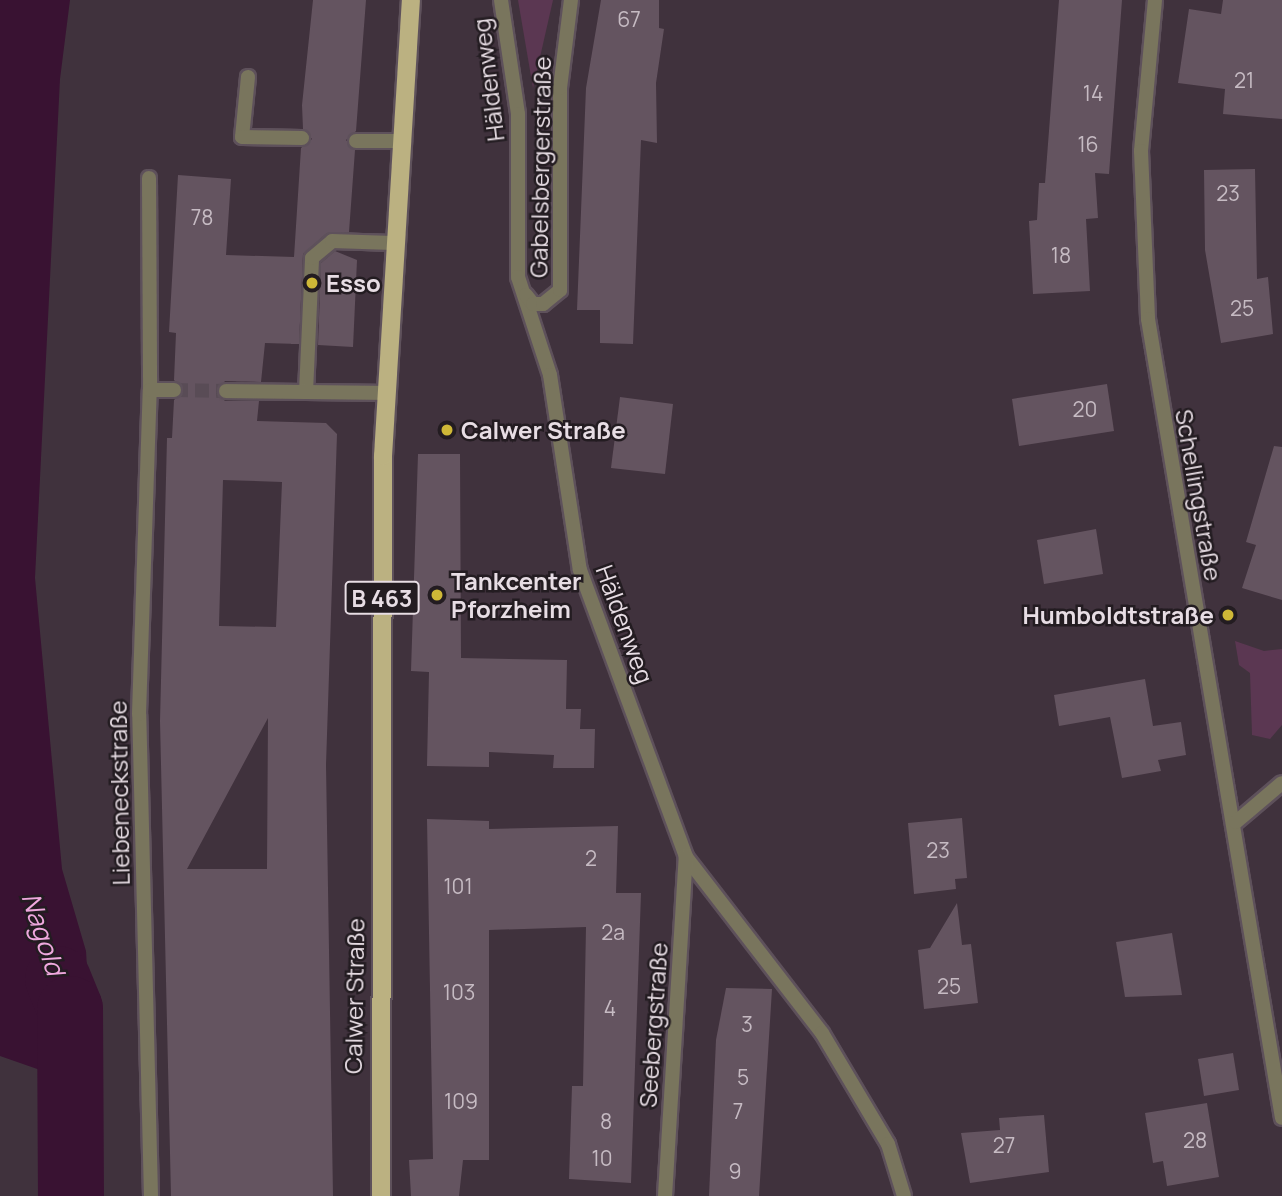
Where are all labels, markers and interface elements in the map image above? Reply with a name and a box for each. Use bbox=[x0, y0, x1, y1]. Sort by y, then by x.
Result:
house number: 67 bbox=[617, 6, 641, 32]
street label: Häldenweg bbox=[466, 17, 510, 143]
street label: Gabelsbergerstraße bbox=[524, 56, 556, 278]
house number: 21 bbox=[1234, 67, 1254, 93]
house number: 14 bbox=[1083, 80, 1103, 106]
house number: 16 bbox=[1077, 131, 1099, 157]
house number: 23 bbox=[1216, 180, 1240, 206]
house number: 78 bbox=[191, 204, 213, 230]
house number: 18 bbox=[1051, 242, 1071, 268]
place label: Esso bbox=[326, 269, 381, 297]
marker: Esso bbox=[304, 275, 320, 291]
house number: 25 bbox=[1230, 295, 1254, 321]
house number: 20 bbox=[1073, 396, 1097, 422]
street label: Schellingstraße bbox=[1170, 407, 1228, 583]
place label: Calwer Straße bbox=[461, 416, 626, 444]
marker: Calwer Straße bbox=[439, 422, 455, 438]
street label: Häldenweg bbox=[590, 561, 660, 687]
place label: Tankcenter Pforzheim bbox=[451, 567, 582, 623]
road number: B 463 bbox=[344, 578, 420, 618]
marker: Tankcenter Pforzheim bbox=[429, 587, 445, 603]
place label: Humboldtstraße bbox=[1022, 601, 1214, 629]
marker: Humboldtstraße bbox=[1220, 607, 1236, 623]
street label: Liebeneckstraße bbox=[103, 700, 135, 886]
house number: 23 bbox=[926, 837, 950, 863]
house number: 2 bbox=[585, 845, 597, 871]
house number: 101 bbox=[443, 873, 473, 899]
water label: Nagold bbox=[15, 889, 71, 979]
street label: Calwer Straße bbox=[338, 918, 370, 1074]
house number: 2a bbox=[601, 919, 625, 945]
street label: Seebergstraße bbox=[633, 941, 673, 1109]
house number: 25 bbox=[937, 973, 961, 999]
house number: 103 bbox=[443, 979, 475, 1005]
house number: 4 bbox=[604, 995, 616, 1021]
house number: 3 bbox=[741, 1011, 753, 1037]
house number: 5 bbox=[737, 1064, 749, 1090]
house number: 109 bbox=[444, 1088, 478, 1114]
house number: 7 bbox=[733, 1098, 743, 1124]
house number: 8 bbox=[600, 1108, 612, 1134]
house number: 28 bbox=[1183, 1127, 1207, 1153]
house number: 27 bbox=[993, 1132, 1015, 1158]
house number: 10 bbox=[592, 1145, 612, 1171]
house number: 9 bbox=[728, 1158, 742, 1184]

